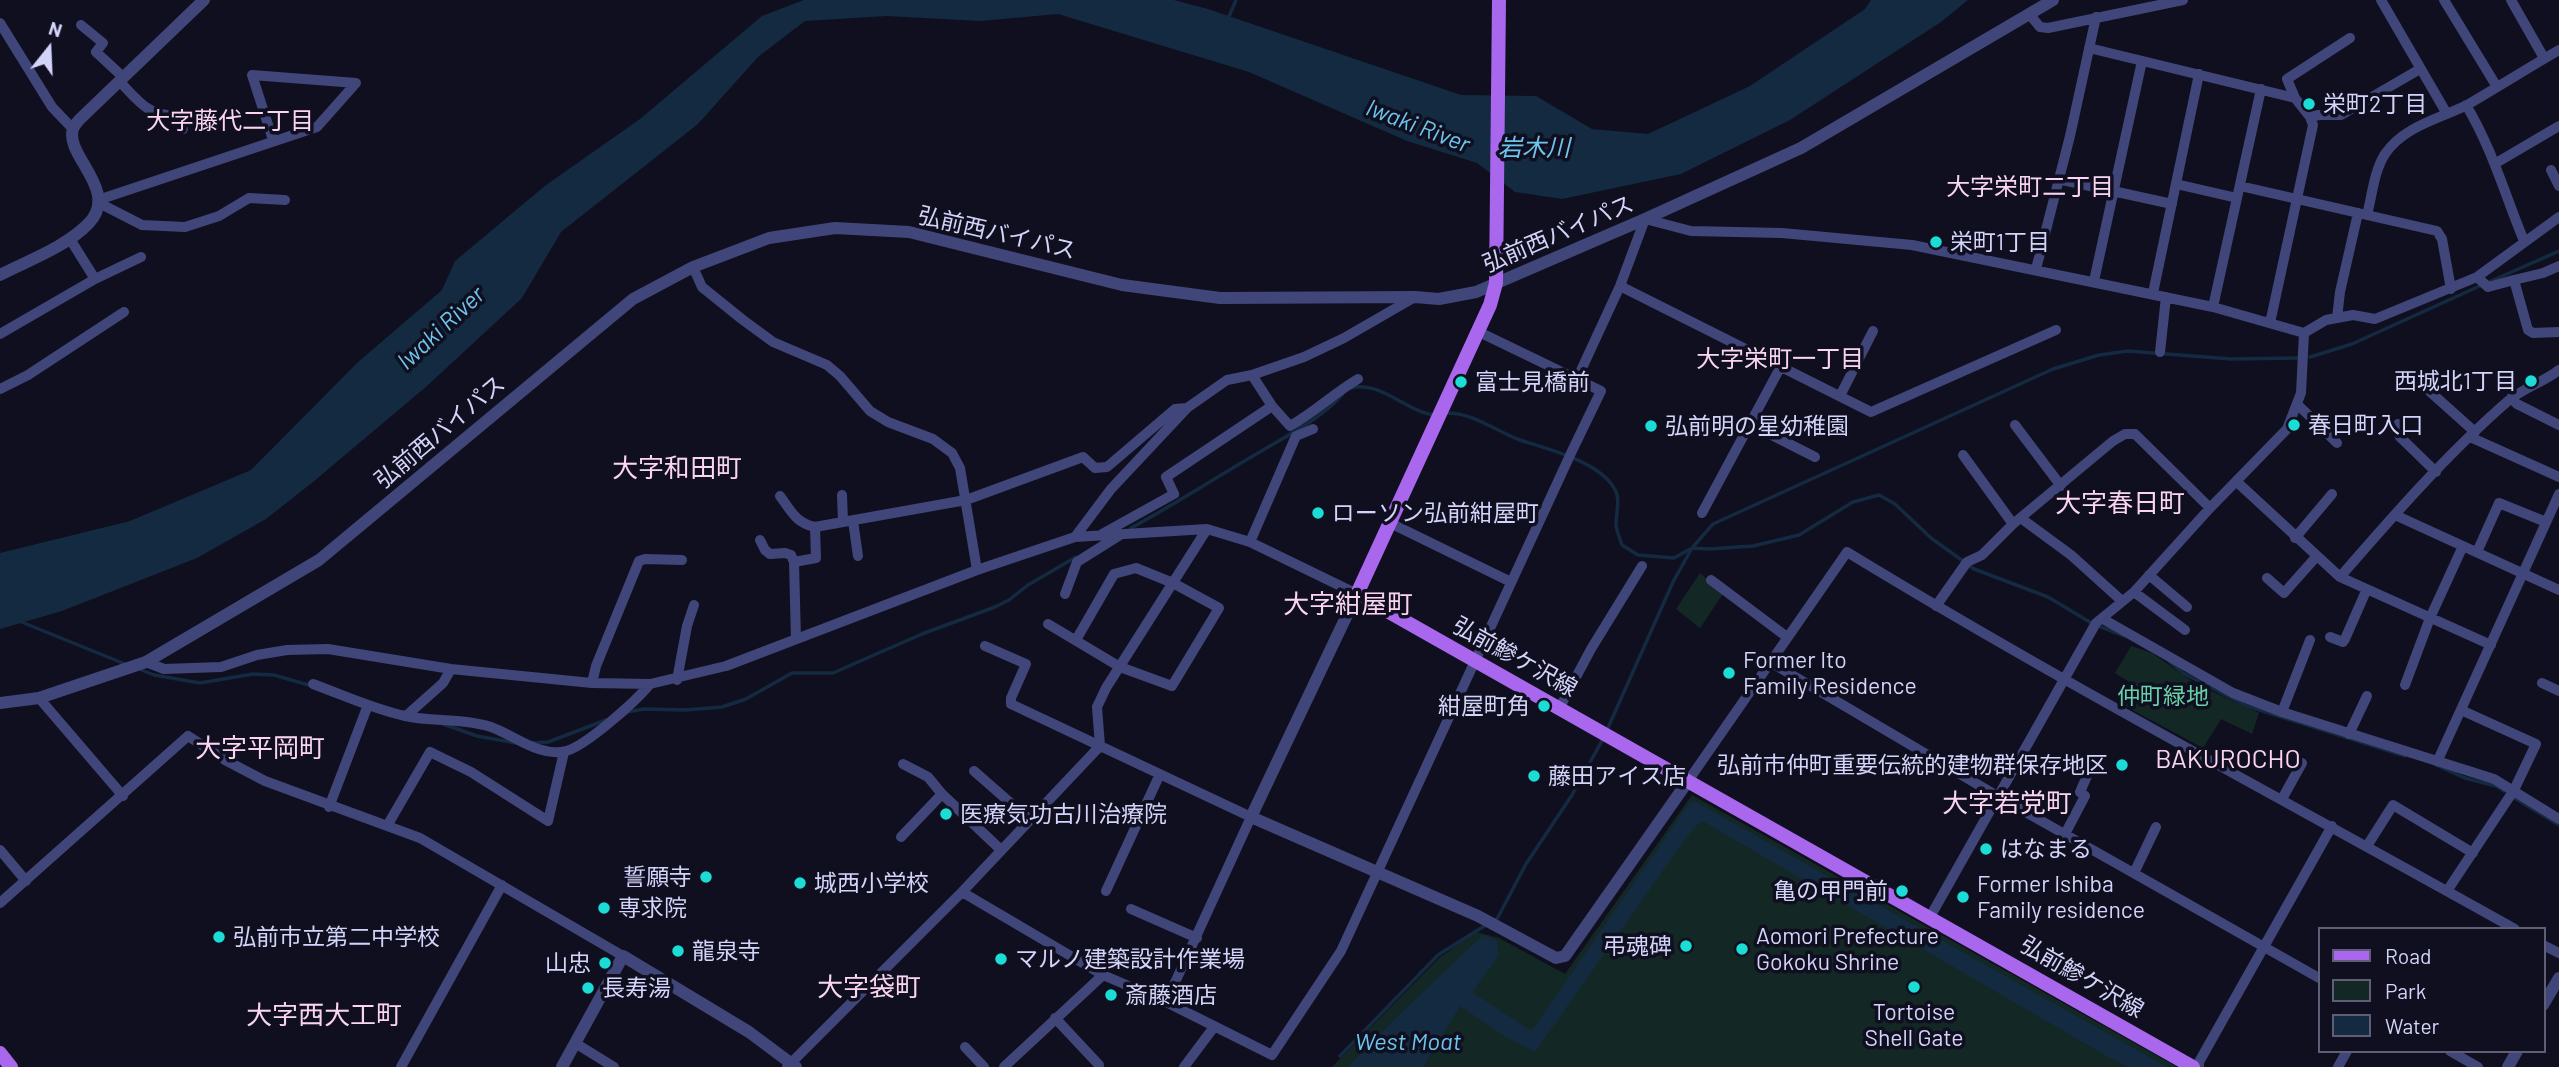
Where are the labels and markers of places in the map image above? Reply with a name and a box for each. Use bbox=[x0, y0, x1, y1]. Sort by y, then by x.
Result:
place label: 栄町2丁目 bbox=[2323, 90, 2427, 118]
marker: 栄町2丁目 bbox=[2301, 96, 2317, 112]
place label: 栄町1丁目 bbox=[1950, 228, 2050, 256]
marker: 栄町1丁目 bbox=[1928, 234, 1944, 250]
place label: 西城北1丁目 bbox=[2394, 367, 2517, 395]
place label: 富士見橋前 bbox=[1475, 368, 1590, 396]
marker: 西城北1丁目 bbox=[2523, 373, 2539, 389]
marker: 富士見橋前 bbox=[1453, 374, 1469, 390]
place label: 春日町入口 bbox=[2308, 411, 2423, 439]
place label: 弘前明の星幼稚園 bbox=[1665, 412, 1849, 440]
marker: 春日町入口 bbox=[2286, 417, 2302, 433]
marker: 弘前明の星幼稚園 bbox=[1643, 418, 1659, 434]
place label: ローソン弘前紺屋町 bbox=[1332, 499, 1539, 527]
marker: ローソン弘前紺屋町 bbox=[1310, 505, 1326, 521]
place label: Former Ito Family Residence bbox=[1743, 646, 1917, 700]
marker: Former Ito Family Residence bbox=[1721, 665, 1737, 681]
place label: 紺屋町角 bbox=[1438, 692, 1530, 720]
marker: 紺屋町角 bbox=[1536, 698, 1552, 714]
place label: 弘前市仲町重要伝統的建物群保存地区 bbox=[1717, 751, 2108, 779]
marker: 弘前市仲町重要伝統的建物群保存地区 bbox=[2114, 757, 2130, 773]
place label: 藤田アイス店 bbox=[1548, 762, 1686, 790]
marker: 藤田アイス店 bbox=[1526, 768, 1542, 784]
place label: 医療気功古川治療院 bbox=[960, 800, 1167, 828]
marker: 医療気功古川治療院 bbox=[938, 806, 954, 822]
place label: はなまる bbox=[2000, 835, 2092, 863]
marker: はなまる bbox=[1978, 841, 1994, 857]
place label: 誓願寺 bbox=[623, 863, 692, 891]
marker: 誓願寺 bbox=[698, 869, 714, 885]
place label: 城西小学校 bbox=[814, 869, 929, 897]
place label: Former Ishiba Family residence bbox=[1977, 870, 2145, 924]
marker: 城西小学校 bbox=[792, 875, 808, 891]
place label: 亀の甲門前 bbox=[1773, 877, 1888, 905]
marker: 亀の甲門前 bbox=[1894, 883, 1910, 899]
marker: Former Ishiba Family residence bbox=[1955, 889, 1971, 905]
place label: 専求院 bbox=[618, 894, 687, 922]
marker: 専求院 bbox=[596, 900, 612, 916]
place label: Aomori Prefecture Gokoku Shrine bbox=[1756, 922, 1939, 976]
place label: 弘前市立第二中学校 bbox=[233, 923, 440, 951]
marker: 弘前市立第二中学校 bbox=[211, 929, 227, 945]
place label: 弔魂碑 bbox=[1603, 932, 1672, 960]
place label: 龍泉寺 bbox=[692, 937, 761, 965]
marker: 弔魂碑 bbox=[1678, 938, 1694, 954]
marker: Aomori Prefecture Gokoku Shrine bbox=[1734, 941, 1750, 957]
marker: 龍泉寺 bbox=[670, 943, 686, 959]
place label: マルノ建築設計作業場 bbox=[1015, 945, 1245, 973]
place label: 山忠 bbox=[545, 949, 591, 977]
marker: マルノ建築設計作業場 bbox=[993, 951, 1009, 967]
marker: 山忠 bbox=[597, 955, 613, 971]
place label: 長寿湯 bbox=[602, 974, 671, 1002]
marker: Tortoise Shell Gate bbox=[1906, 979, 1922, 995]
marker: 長寿湯 bbox=[580, 980, 596, 996]
place label: 斎藤酒店 bbox=[1125, 981, 1217, 1009]
marker: 斎藤酒店 bbox=[1103, 987, 1119, 1003]
place label: Tortoise Shell Gate bbox=[1865, 998, 1963, 1052]

